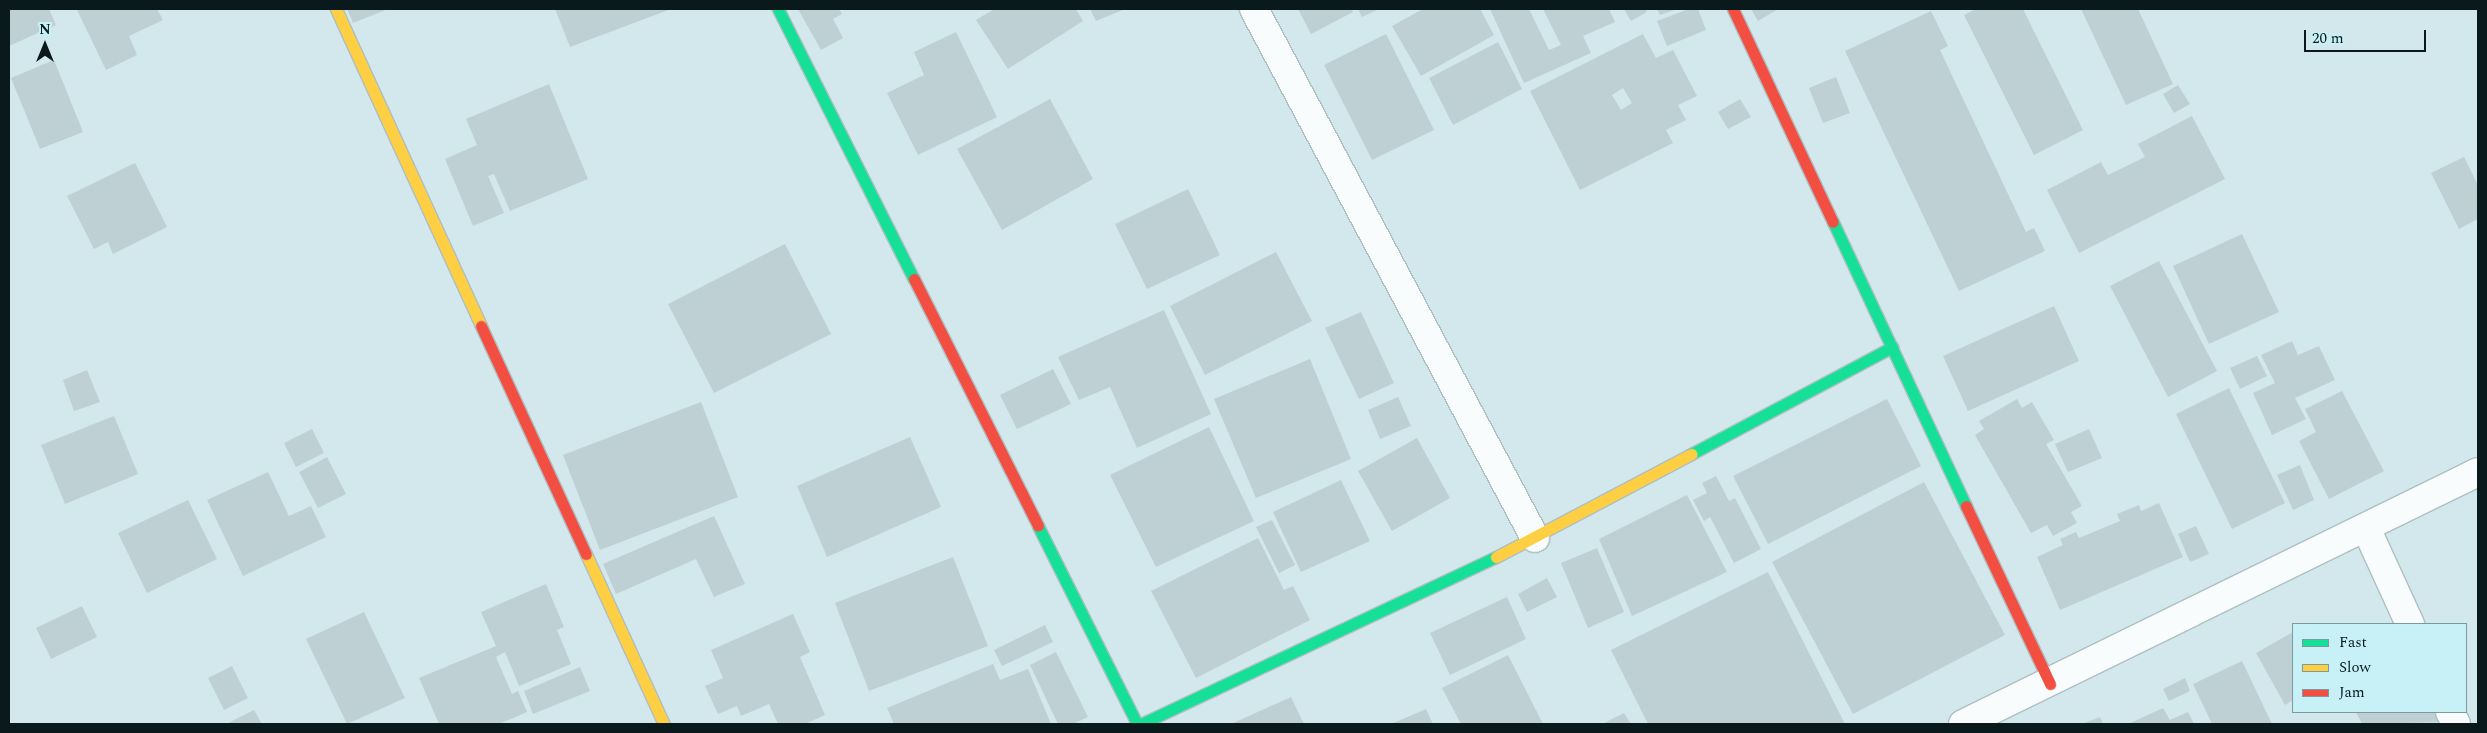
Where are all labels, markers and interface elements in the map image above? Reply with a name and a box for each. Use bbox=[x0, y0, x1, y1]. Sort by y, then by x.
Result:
text: N bbox=[39, 19, 51, 40]
north arrow bbox=[20, 20, 70, 70]
scale bar bbox=[2307, 20, 2430, 52]
text: 20 m bbox=[2312, 27, 2344, 50]
legend bbox=[2292, 623, 2467, 713]
text: Fast bbox=[2339, 631, 2367, 654]
text: Slow bbox=[2339, 656, 2371, 679]
text: Jam bbox=[2339, 681, 2365, 704]

